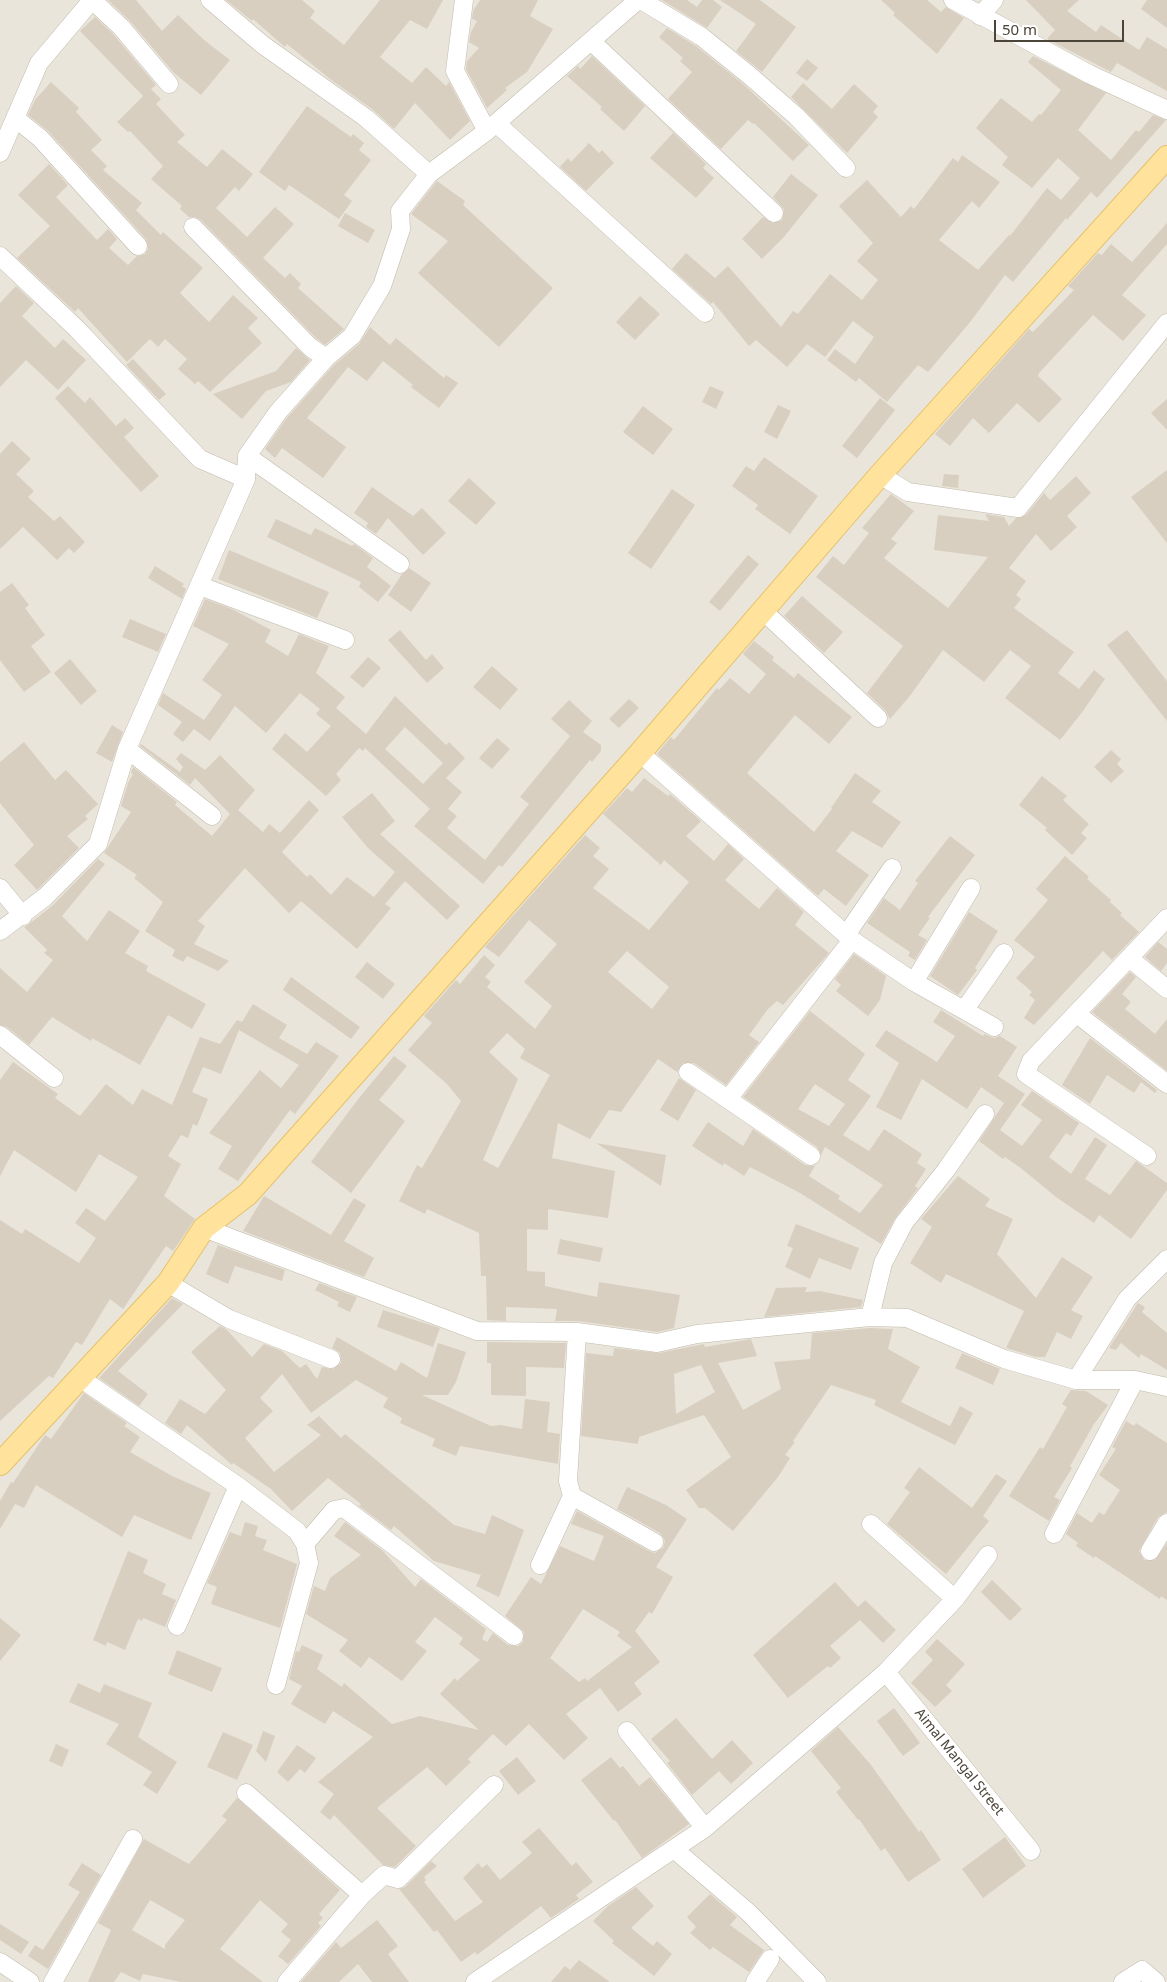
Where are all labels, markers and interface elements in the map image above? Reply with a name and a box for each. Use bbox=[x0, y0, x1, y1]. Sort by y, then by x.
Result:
scale bar bbox=[997, 10, 1127, 42]
text: 50 m bbox=[1002, 19, 1037, 39]
street label: Aimal Mangal Street bbox=[911, 1705, 1007, 1819]

